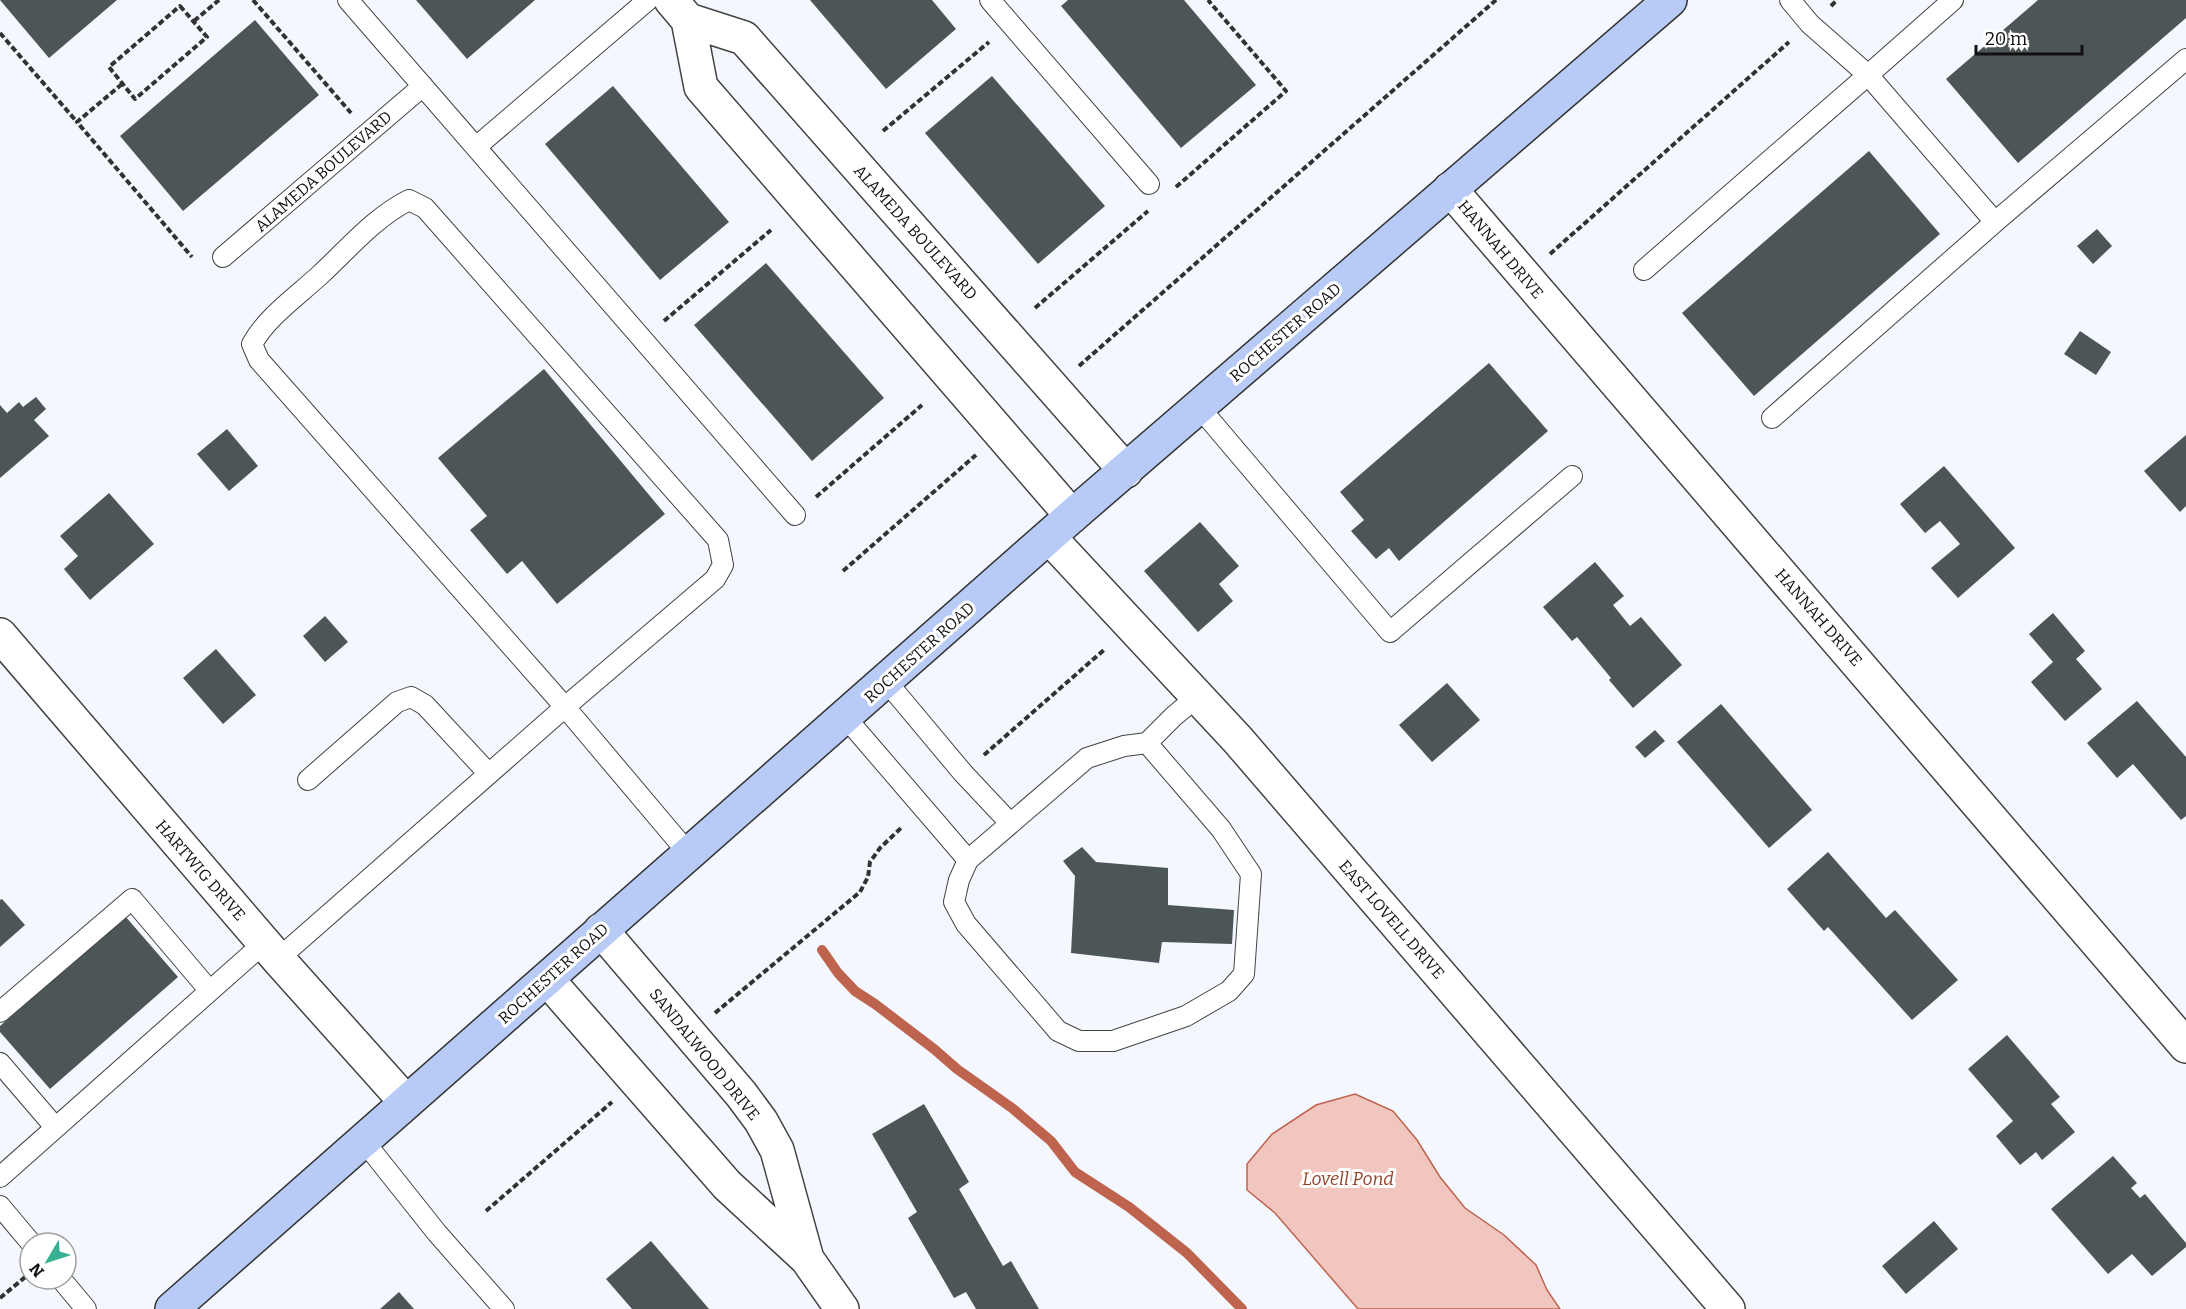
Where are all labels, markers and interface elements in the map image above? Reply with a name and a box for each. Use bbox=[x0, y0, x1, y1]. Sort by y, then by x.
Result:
scale bar bbox=[1976, 18, 2082, 56]
text: 20 m bbox=[1985, 28, 2027, 50]
street label: ALAMEDA BOULEVARD bbox=[251, 107, 395, 236]
street label: ALAMEDA BOULEVARD bbox=[850, 161, 981, 304]
street label: HANNAH DRIVE bbox=[1454, 196, 1547, 302]
street label: ROCHESTER ROAD bbox=[1226, 279, 1345, 386]
street label: HANNAH DRIVE bbox=[1771, 565, 1866, 670]
street label: ROCHESTER ROAD bbox=[861, 598, 978, 707]
street label: HARTWIG DRIVE bbox=[152, 816, 249, 924]
street label: EAST LOVELL DRIVE bbox=[1335, 856, 1448, 983]
street label: ROCHESTER ROAD bbox=[495, 919, 612, 1028]
street label: SANDALWOOD DRIVE bbox=[646, 985, 764, 1124]
water label: Lovell Pond bbox=[1302, 1168, 1394, 1190]
north arrow bbox=[18, 1231, 78, 1291]
text: N bbox=[25, 1259, 48, 1281]

